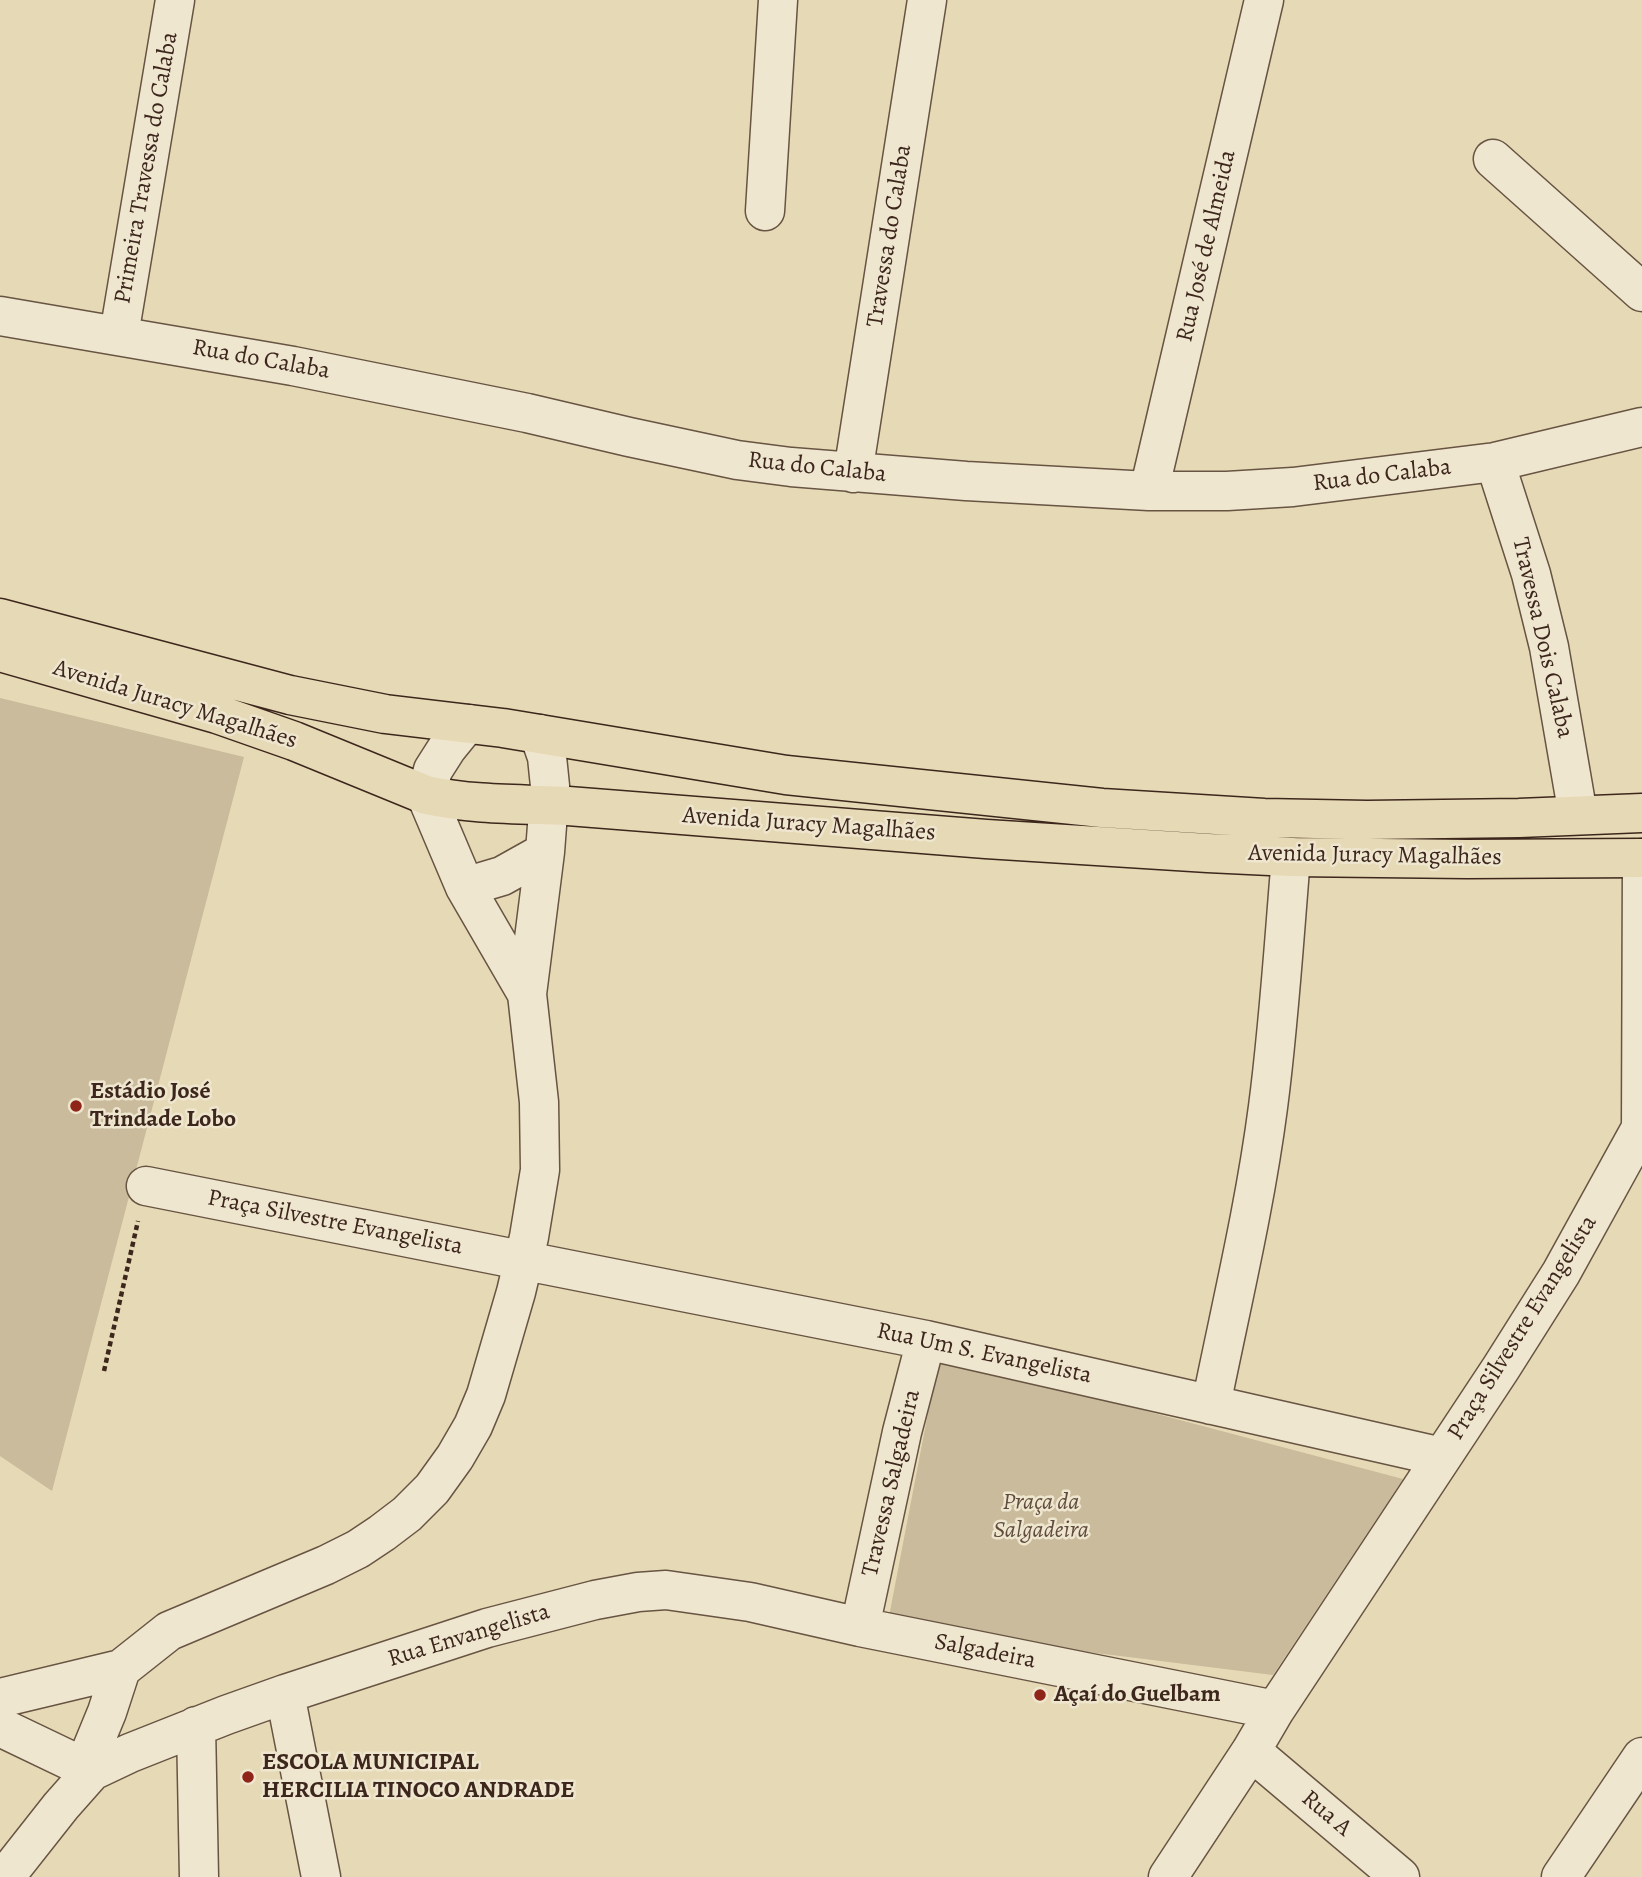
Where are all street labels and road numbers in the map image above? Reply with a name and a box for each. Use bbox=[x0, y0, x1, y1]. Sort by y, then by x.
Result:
street label: Primeira Travessa do Calaba bbox=[109, 30, 185, 306]
street label: Travessa do Calaba bbox=[861, 143, 919, 329]
street label: Rua José de Almeida bbox=[1171, 147, 1243, 345]
street label: Rua do Calaba bbox=[190, 334, 332, 386]
street label: Rua do Calaba bbox=[746, 446, 888, 490]
street label: Rua do Calaba bbox=[1311, 453, 1453, 499]
street label: Travessa Dois Calaba bbox=[1505, 535, 1579, 741]
street label: Avenida Juracy Magalhães bbox=[50, 654, 300, 756]
street label: Avenida Juracy Magalhães bbox=[681, 802, 937, 848]
street label: Avenida Juracy Magalhães bbox=[1248, 839, 1502, 873]
street label: Praça Silvestre Evangelista bbox=[205, 1184, 465, 1262]
street label: Praça Silvestre Evangelista bbox=[1442, 1210, 1604, 1446]
street label: Rua Um S. Evangelista bbox=[874, 1317, 1094, 1391]
street label: Travessa Salgadeira bbox=[856, 1387, 928, 1579]
street label: Rua Envangelista bbox=[385, 1598, 553, 1674]
street label: Salgadeira bbox=[932, 1628, 1038, 1676]
street label: Rua A bbox=[1295, 1785, 1357, 1843]

